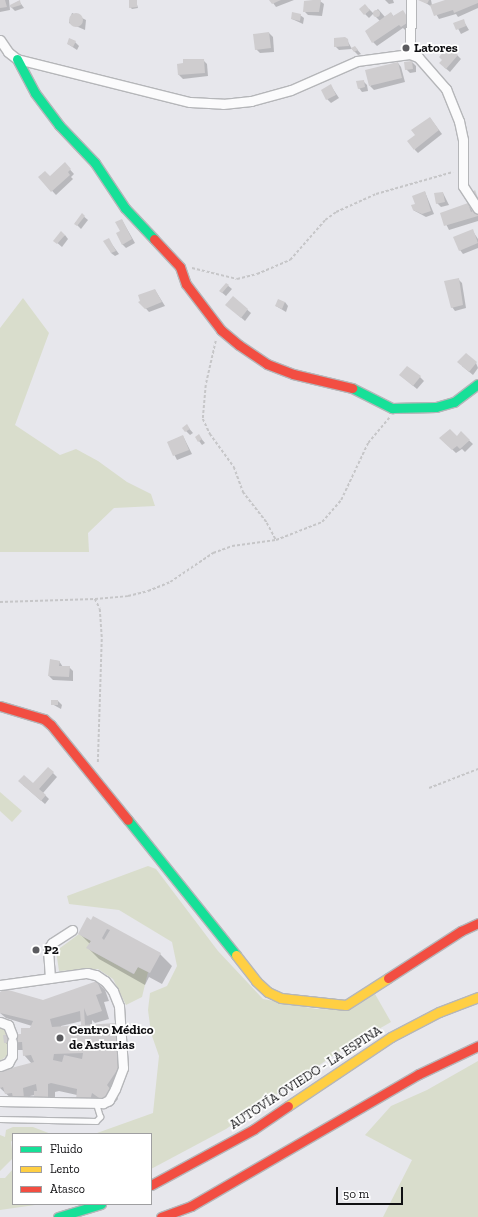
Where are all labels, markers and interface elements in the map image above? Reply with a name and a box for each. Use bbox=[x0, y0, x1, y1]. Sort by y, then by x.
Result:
place label: Latores bbox=[414, 40, 458, 56]
marker: Latores bbox=[401, 43, 411, 53]
place label: P2 bbox=[44, 942, 59, 958]
marker: P2 bbox=[31, 945, 41, 955]
place label: Centro Médico de Asturias bbox=[69, 1023, 153, 1054]
street label: AUTOVÍA OVIEDO - LA ESPINA bbox=[227, 1023, 385, 1133]
marker: Centro Médico de Asturias bbox=[54, 1032, 66, 1044]
legend bbox=[12, 1133, 152, 1205]
text: Fluido bbox=[50, 1142, 83, 1156]
text: Lento bbox=[50, 1162, 80, 1176]
scale bar bbox=[338, 1179, 405, 1205]
text: Atasco bbox=[50, 1182, 85, 1196]
text: 50 m bbox=[343, 1187, 369, 1201]

